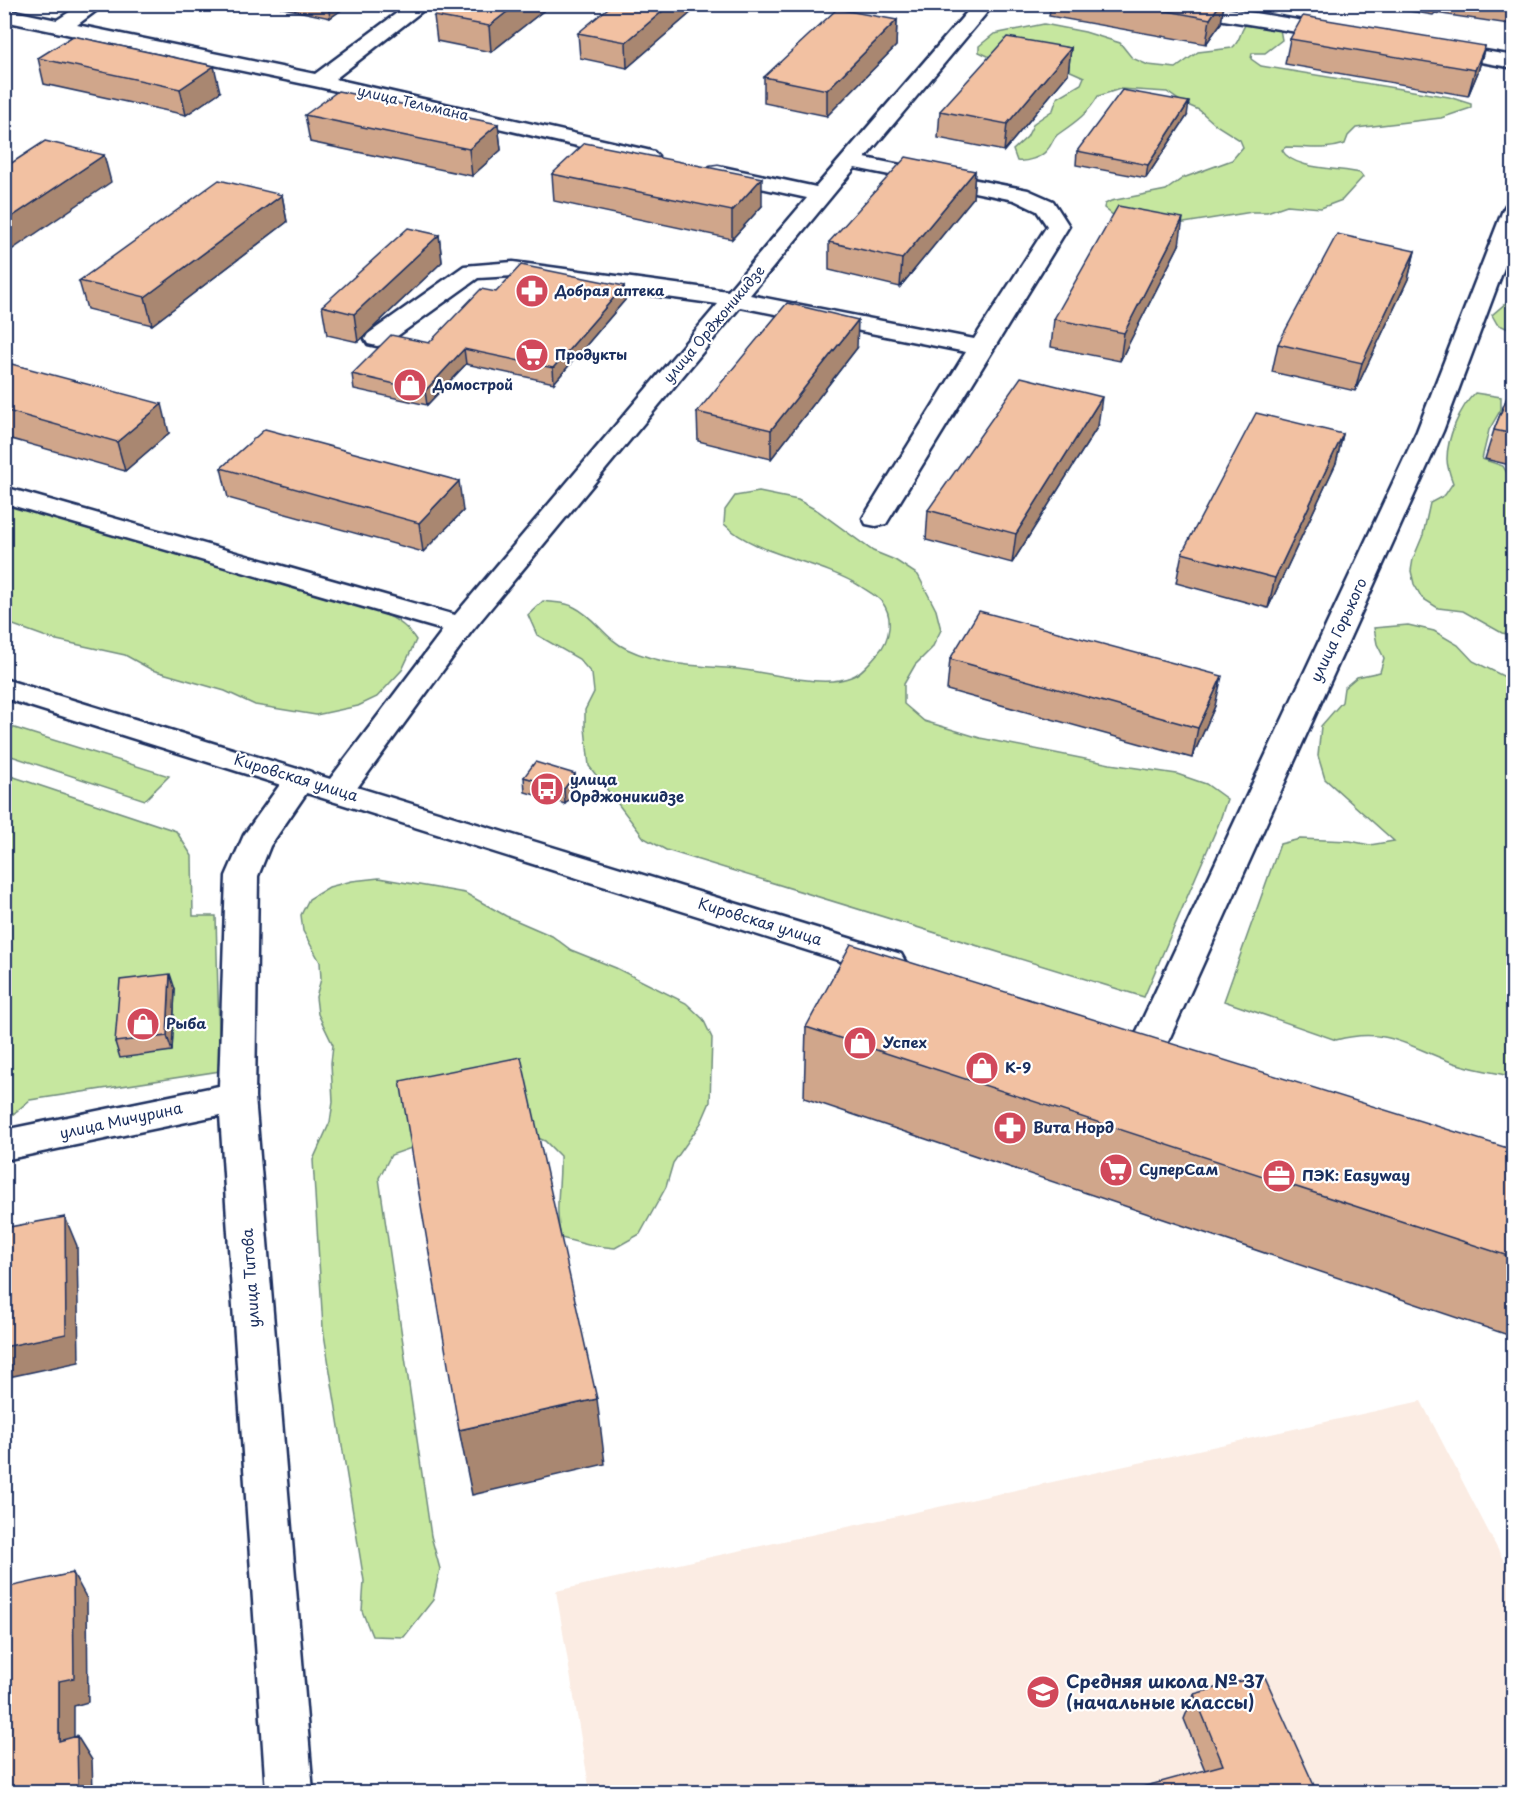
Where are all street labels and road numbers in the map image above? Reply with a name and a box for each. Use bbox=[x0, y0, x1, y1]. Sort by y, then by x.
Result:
street label: улица Тельмана bbox=[355, 79, 471, 126]
street label: улица Орджоникидзе bbox=[658, 260, 769, 387]
street label: улица Горького bbox=[1303, 573, 1372, 685]
street label: Кировская улица bbox=[232, 747, 362, 807]
street label: Кировская улица bbox=[696, 891, 826, 951]
street label: улица Мичурина bbox=[57, 1095, 185, 1144]
street label: улица Титова bbox=[235, 1227, 264, 1328]

